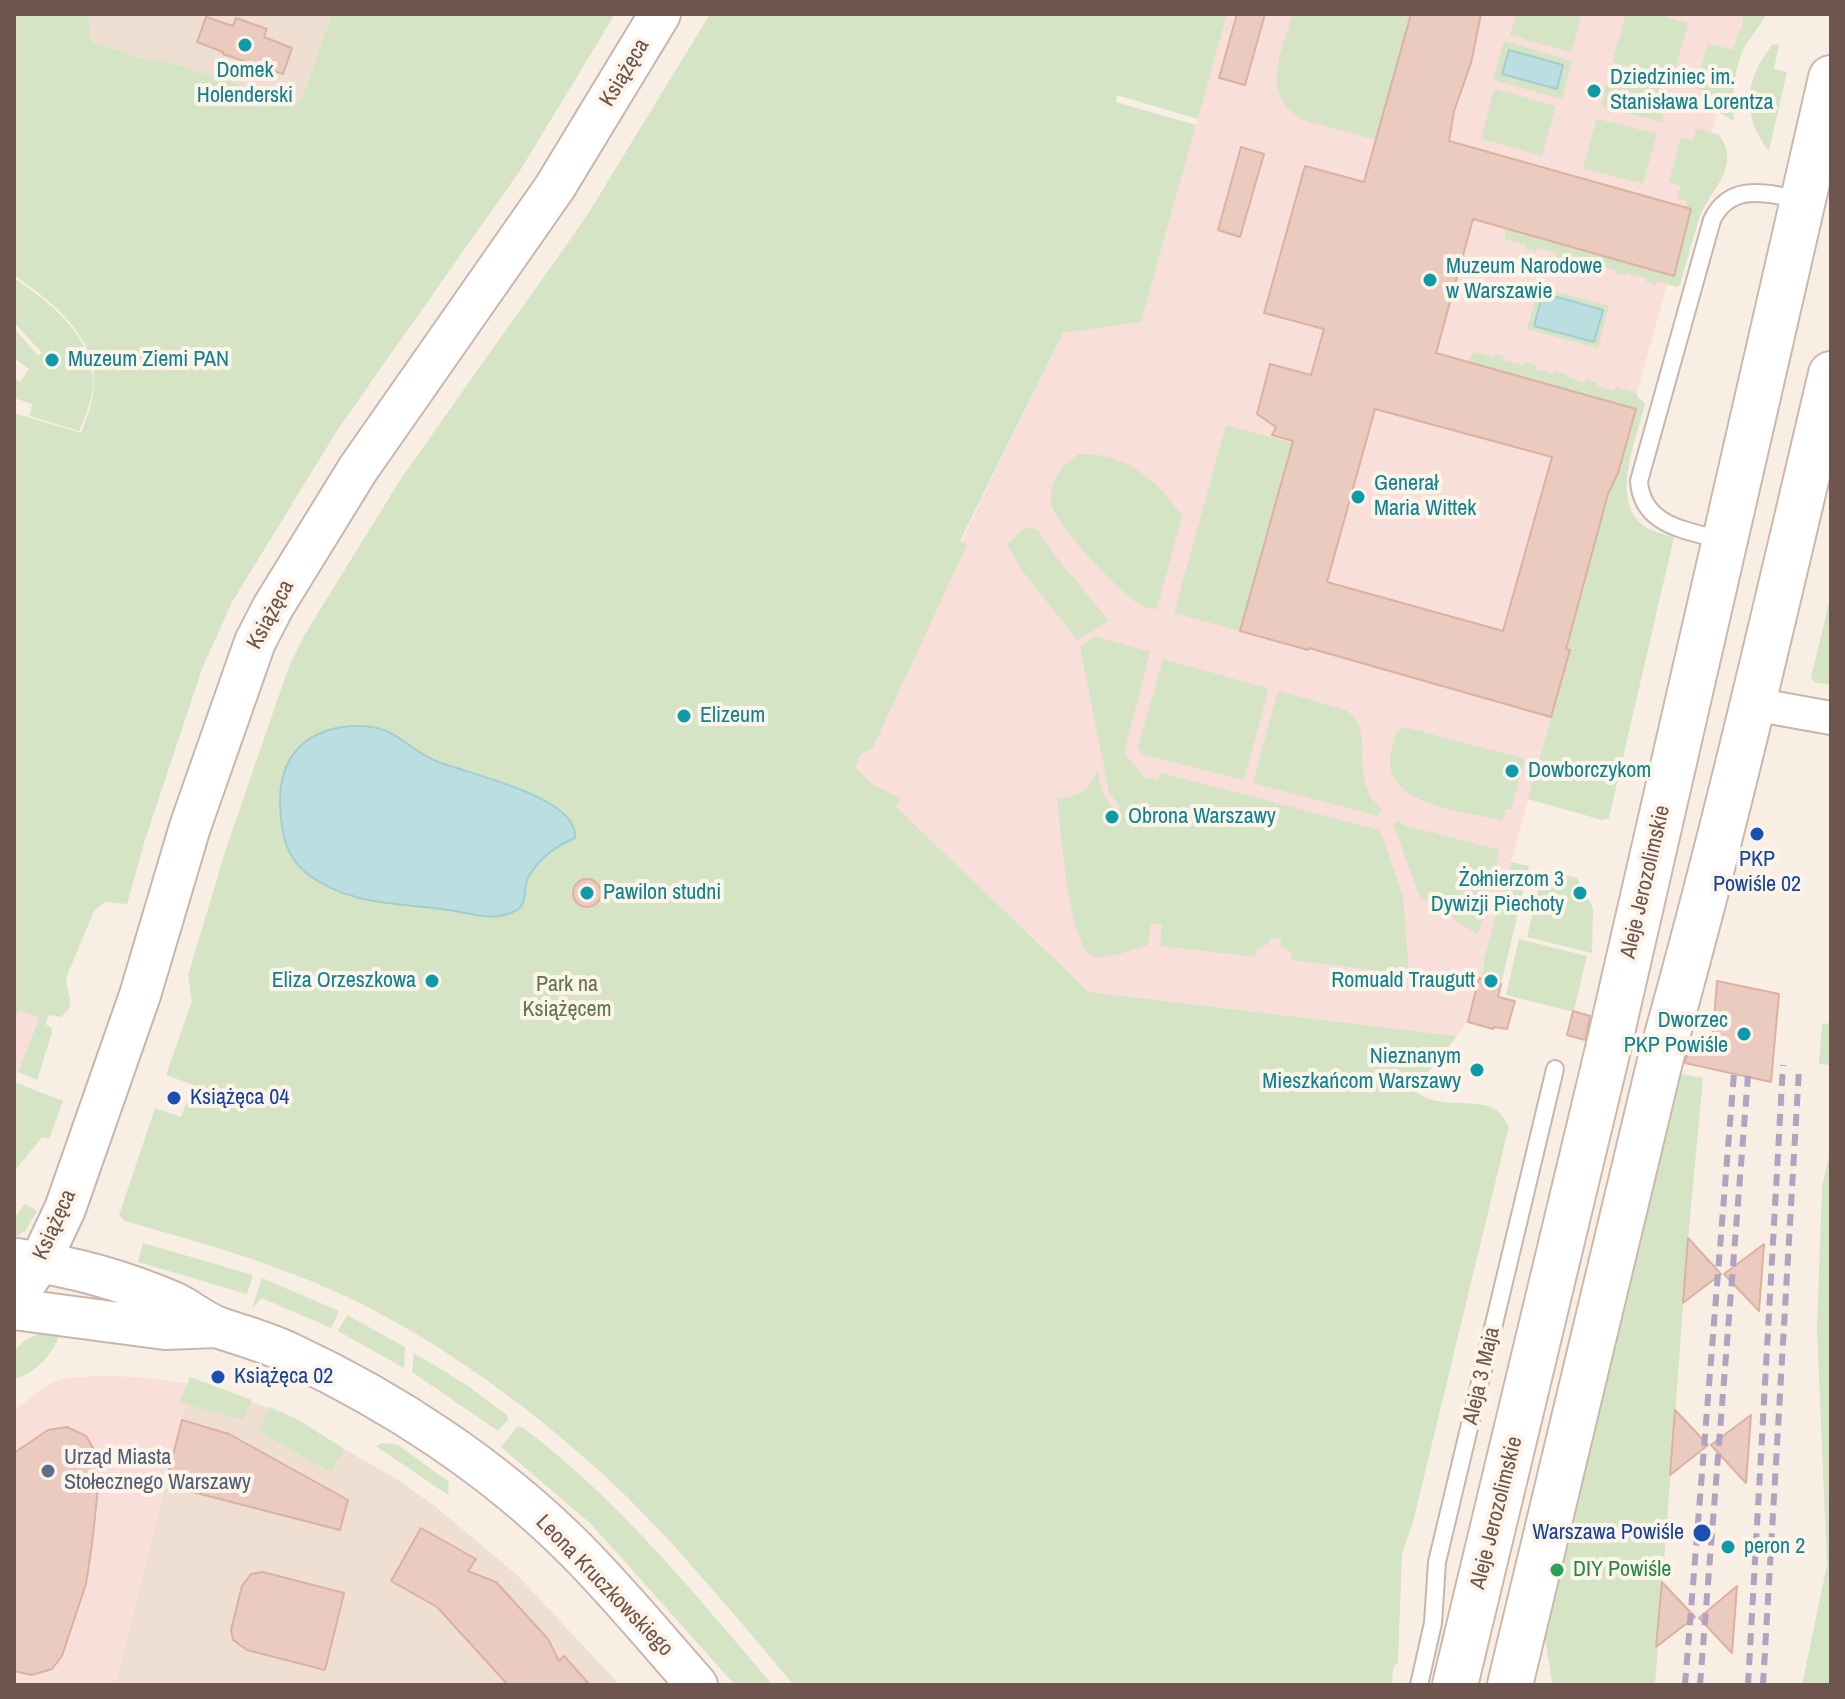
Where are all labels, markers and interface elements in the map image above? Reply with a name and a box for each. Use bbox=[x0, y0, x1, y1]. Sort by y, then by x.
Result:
street label: Książęca bbox=[595, 34, 655, 112]
marker: Domek Holenderski bbox=[236, 36, 254, 54]
place label: Domek Holenderski bbox=[197, 58, 293, 110]
place label: Dziedziniec im. Stanisława Lorentza bbox=[1610, 65, 1773, 116]
marker: Dziedziniec im. Stanisława Lorentza bbox=[1585, 82, 1603, 100]
place label: Muzeum Narodowe w Warszawie bbox=[1446, 254, 1602, 306]
marker: Muzeum Narodowe w Warszawie bbox=[1421, 271, 1439, 289]
place label: Muzeum Ziemi PAN bbox=[68, 347, 229, 373]
marker: Muzeum Ziemi PAN bbox=[43, 351, 61, 369]
place label: Generał Maria Wittek bbox=[1374, 471, 1476, 522]
marker: Generał Maria Wittek bbox=[1349, 488, 1367, 506]
street label: Książęca bbox=[242, 576, 300, 654]
place label: Elizeum bbox=[700, 703, 765, 729]
marker: Elizeum bbox=[675, 707, 693, 725]
place label: Dowborczykom bbox=[1528, 758, 1651, 784]
marker: Dowborczykom bbox=[1503, 762, 1521, 780]
street label: Aleje Jerozolimskie bbox=[1616, 803, 1676, 961]
place label: Obrona Warszawy bbox=[1128, 804, 1276, 830]
marker: Obrona Warszawy bbox=[1103, 808, 1121, 826]
marker: PKP Powiśle 02 bbox=[1748, 825, 1766, 843]
place label: PKP Powiśle 02 bbox=[1713, 847, 1801, 898]
place label: Żołnierzom 3 Dywizji Piechoty bbox=[1431, 867, 1564, 918]
place label: Pawilon studni bbox=[603, 880, 721, 906]
marker: Pawilon studni bbox=[578, 884, 596, 902]
marker: Żołnierzom 3 Dywizji Piechoty bbox=[1571, 884, 1589, 902]
place label: Eliza Orzeszkowa bbox=[272, 968, 416, 994]
place label: Romuald Traugutt bbox=[1331, 968, 1475, 994]
marker: Eliza Orzeszkowa bbox=[423, 972, 441, 990]
park label: Park na Książęcem bbox=[522, 972, 612, 1024]
marker: Romuald Traugutt bbox=[1482, 972, 1500, 990]
place label: Dworzec PKP Powiśle bbox=[1624, 1008, 1728, 1060]
marker: Dworzec PKP Powiśle bbox=[1735, 1025, 1753, 1043]
place label: Nieznanym Mieszkańcom Warszawy bbox=[1262, 1044, 1461, 1096]
marker: Nieznanym Mieszkańcom Warszawy bbox=[1468, 1061, 1486, 1079]
place label: Książęca 04 bbox=[190, 1085, 289, 1111]
marker: Książęca 04 bbox=[165, 1089, 183, 1107]
street label: Książęca bbox=[28, 1186, 82, 1264]
street label: Aleja 3 Maja bbox=[1458, 1325, 1506, 1427]
place label: Książęca 02 bbox=[234, 1364, 333, 1390]
marker: Książęca 02 bbox=[209, 1368, 227, 1386]
street label: Aleje Jerozolimskie bbox=[1465, 1434, 1529, 1592]
place label: Urząd Miasta Stołecznego Warszawy bbox=[64, 1445, 251, 1496]
marker: Urząd Miasta Stołecznego Warszawy bbox=[39, 1462, 57, 1480]
street label: Leona Kruczkowskiego bbox=[530, 1510, 678, 1662]
place label: Warszawa Powiśle bbox=[1532, 1520, 1684, 1546]
marker: Warszawa Powiśle bbox=[1691, 1522, 1713, 1544]
place label: peron 2 bbox=[1744, 1534, 1805, 1560]
marker: peron 2 bbox=[1719, 1538, 1737, 1556]
place label: DIY Powiśle bbox=[1573, 1557, 1671, 1583]
marker: DIY Powiśle bbox=[1548, 1561, 1566, 1579]

